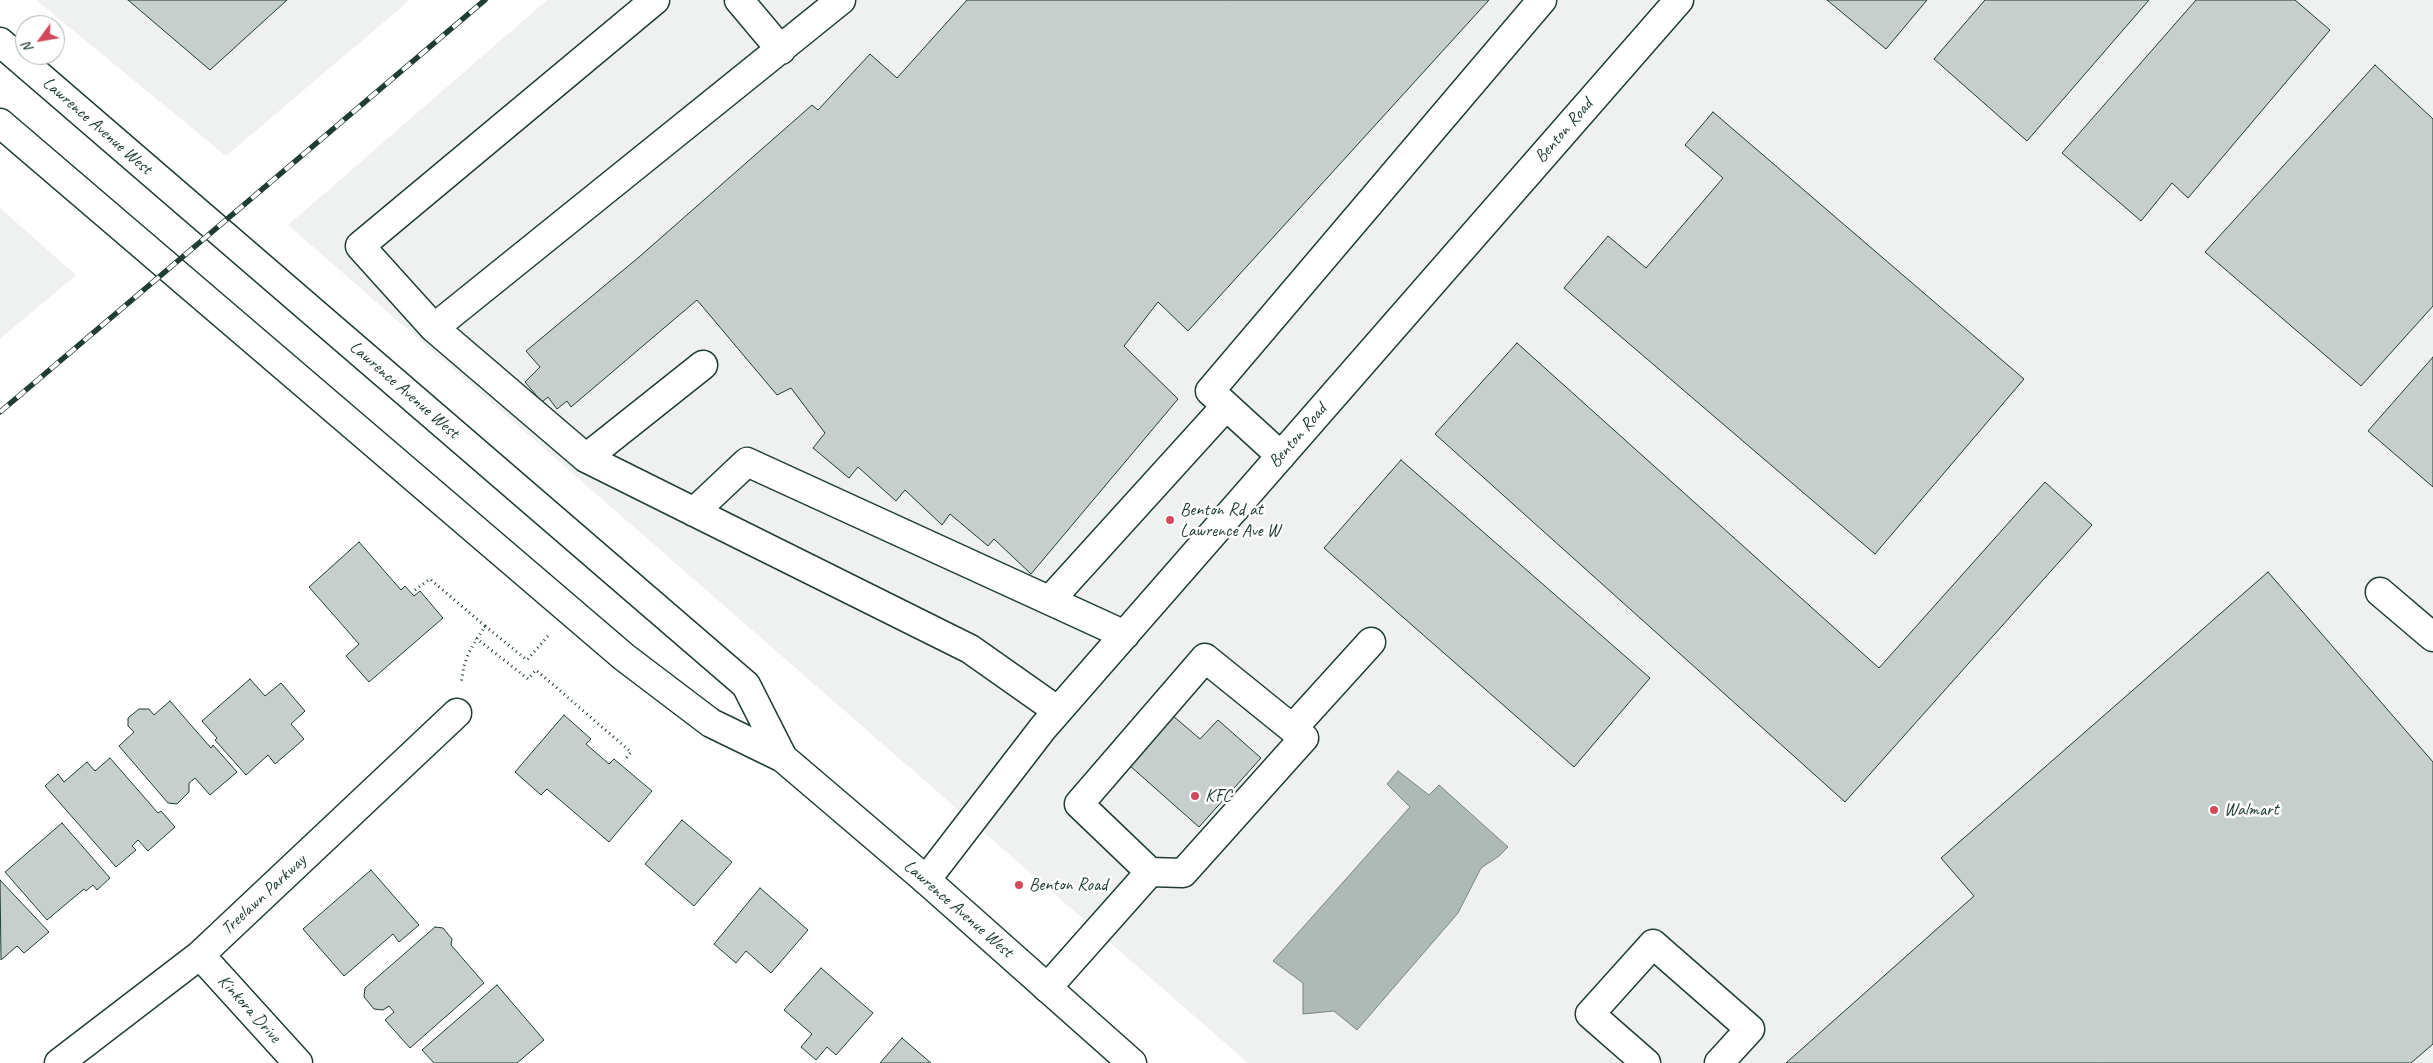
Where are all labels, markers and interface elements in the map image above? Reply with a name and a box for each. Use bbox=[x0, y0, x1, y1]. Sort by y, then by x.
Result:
north arrow bbox=[15, 15, 65, 65]
text: N bbox=[18, 40, 37, 56]
street label: Lawrence Avenue West bbox=[38, 72, 156, 180]
street label: Benton Road bbox=[1530, 94, 1598, 168]
street label: Lawrence Avenue West bbox=[345, 336, 463, 444]
street label: Benton Road bbox=[1264, 399, 1332, 473]
place label: Benton Rd at Lawrence Ave W bbox=[1180, 499, 1280, 542]
marker: Benton Rd at Lawrence Ave W bbox=[1164, 514, 1176, 526]
place label: KFC bbox=[1205, 785, 1231, 807]
marker: KFC bbox=[1189, 790, 1201, 802]
place label: Walmart bbox=[2224, 799, 2279, 821]
marker: Walmart bbox=[2208, 804, 2220, 816]
street label: Treelawn Parkway bbox=[217, 850, 311, 940]
street label: Lawrence Avenue West bbox=[899, 855, 1017, 963]
place label: Benton Road bbox=[1029, 874, 1107, 896]
marker: Benton Road bbox=[1013, 879, 1025, 891]
street label: Kinkora Drive bbox=[213, 971, 285, 1047]

